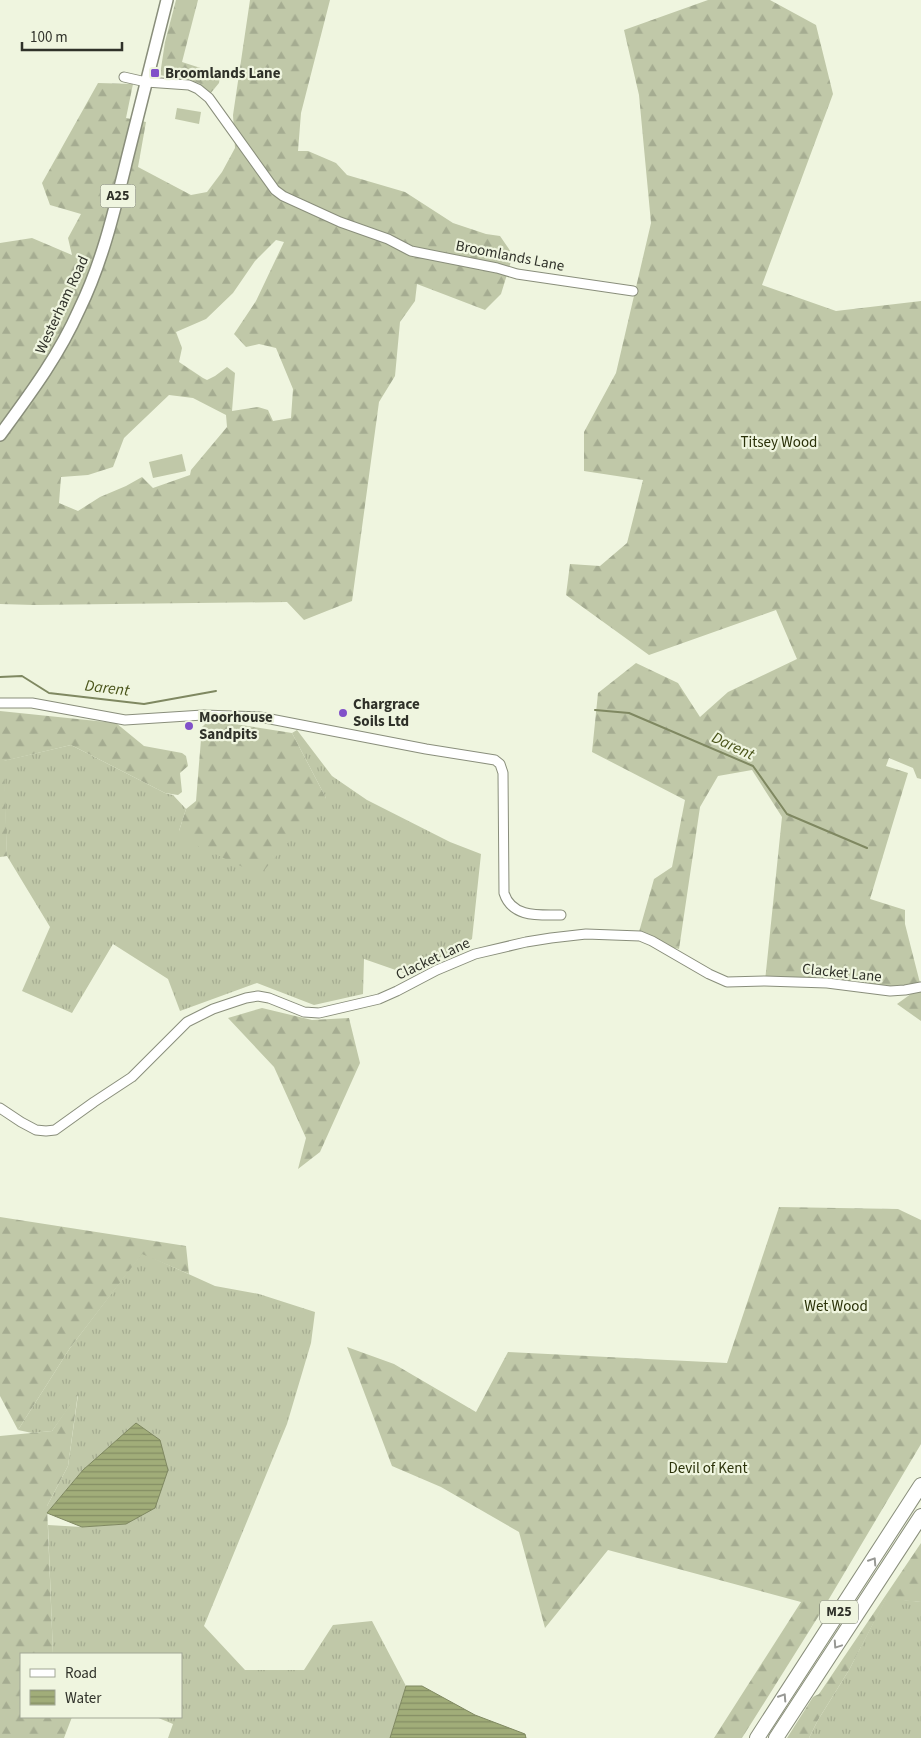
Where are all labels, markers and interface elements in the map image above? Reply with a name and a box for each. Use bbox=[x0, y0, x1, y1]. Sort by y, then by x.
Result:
scale bar bbox=[22, 20, 122, 52]
text: 100 m bbox=[30, 27, 68, 48]
place label: Broomlands Lane bbox=[165, 63, 281, 84]
marker: Broomlands Lane bbox=[149, 67, 161, 79]
road number: A25 bbox=[100, 185, 136, 208]
street label: Broomlands Lane bbox=[454, 235, 566, 277]
street label: Westerham Road bbox=[30, 252, 94, 358]
park label: Titsey Wood bbox=[741, 432, 817, 453]
water label: Darent bbox=[83, 674, 131, 702]
place label: Chargrace Soils Ltd bbox=[353, 694, 420, 732]
place label: Moorhouse Sandpits bbox=[199, 707, 273, 745]
marker: Chargrace Soils Ltd bbox=[337, 707, 349, 719]
marker: Moorhouse Sandpits bbox=[183, 720, 195, 732]
water label: Darent bbox=[708, 727, 759, 766]
street label: Clacket Lane bbox=[392, 933, 474, 985]
street label: Clacket Lane bbox=[801, 958, 883, 988]
park label: Wet Wood bbox=[804, 1296, 868, 1317]
park label: Devil of Kent bbox=[668, 1458, 748, 1479]
one-way arrow bbox=[867, 1558, 876, 1567]
road number: M25 bbox=[820, 1600, 858, 1624]
one-way arrow bbox=[834, 1639, 843, 1649]
legend bbox=[20, 1653, 182, 1718]
text: Road bbox=[65, 1663, 97, 1684]
text: Water bbox=[65, 1688, 102, 1709]
one-way arrow bbox=[777, 1693, 786, 1702]

